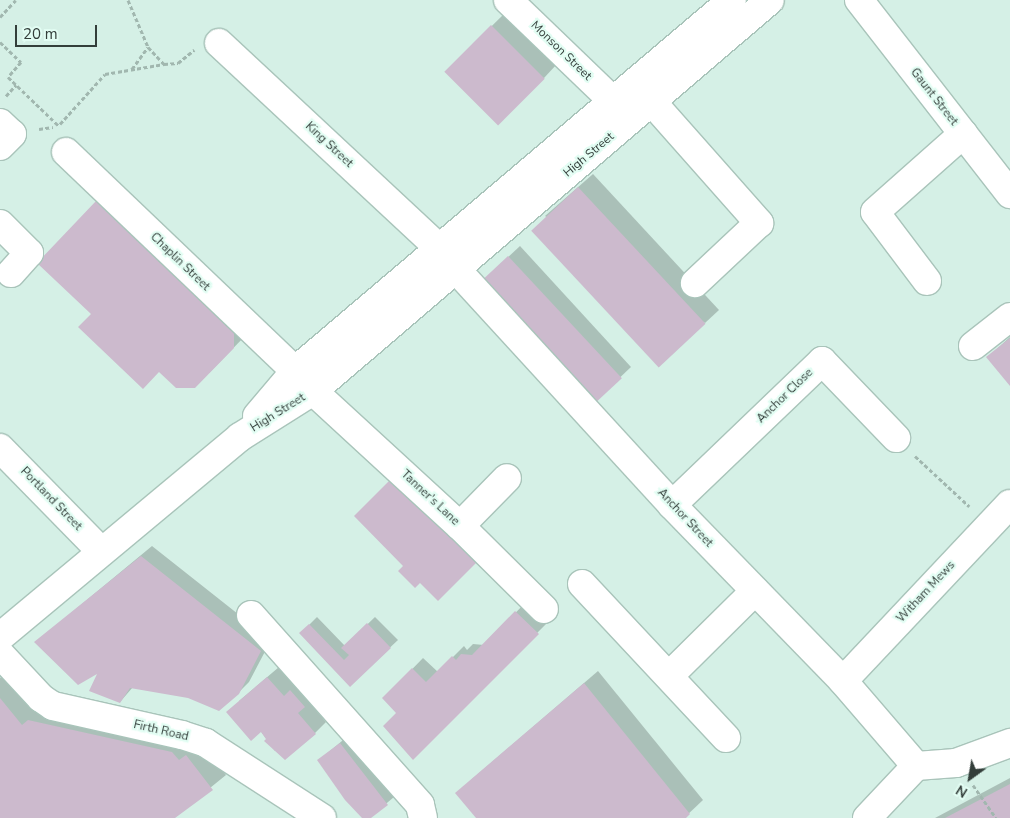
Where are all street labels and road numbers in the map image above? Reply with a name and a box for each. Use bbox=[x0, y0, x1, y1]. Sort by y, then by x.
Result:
street label: Monson Street bbox=[528, 18, 594, 84]
street label: Gaunt Street bbox=[907, 66, 961, 128]
street label: King Street bbox=[302, 119, 356, 171]
street label: High Street bbox=[561, 130, 617, 180]
street label: Chaplin Street bbox=[147, 230, 213, 294]
street label: Anchor Close bbox=[754, 366, 816, 426]
street label: High Street bbox=[248, 391, 308, 435]
street label: Portland Street bbox=[17, 464, 85, 534]
street label: Tanner's Lane bbox=[398, 467, 462, 529]
street label: Anchor Street bbox=[654, 486, 716, 550]
street label: Witham Mews bbox=[894, 558, 958, 626]
street label: Firth Road bbox=[132, 718, 190, 744]

